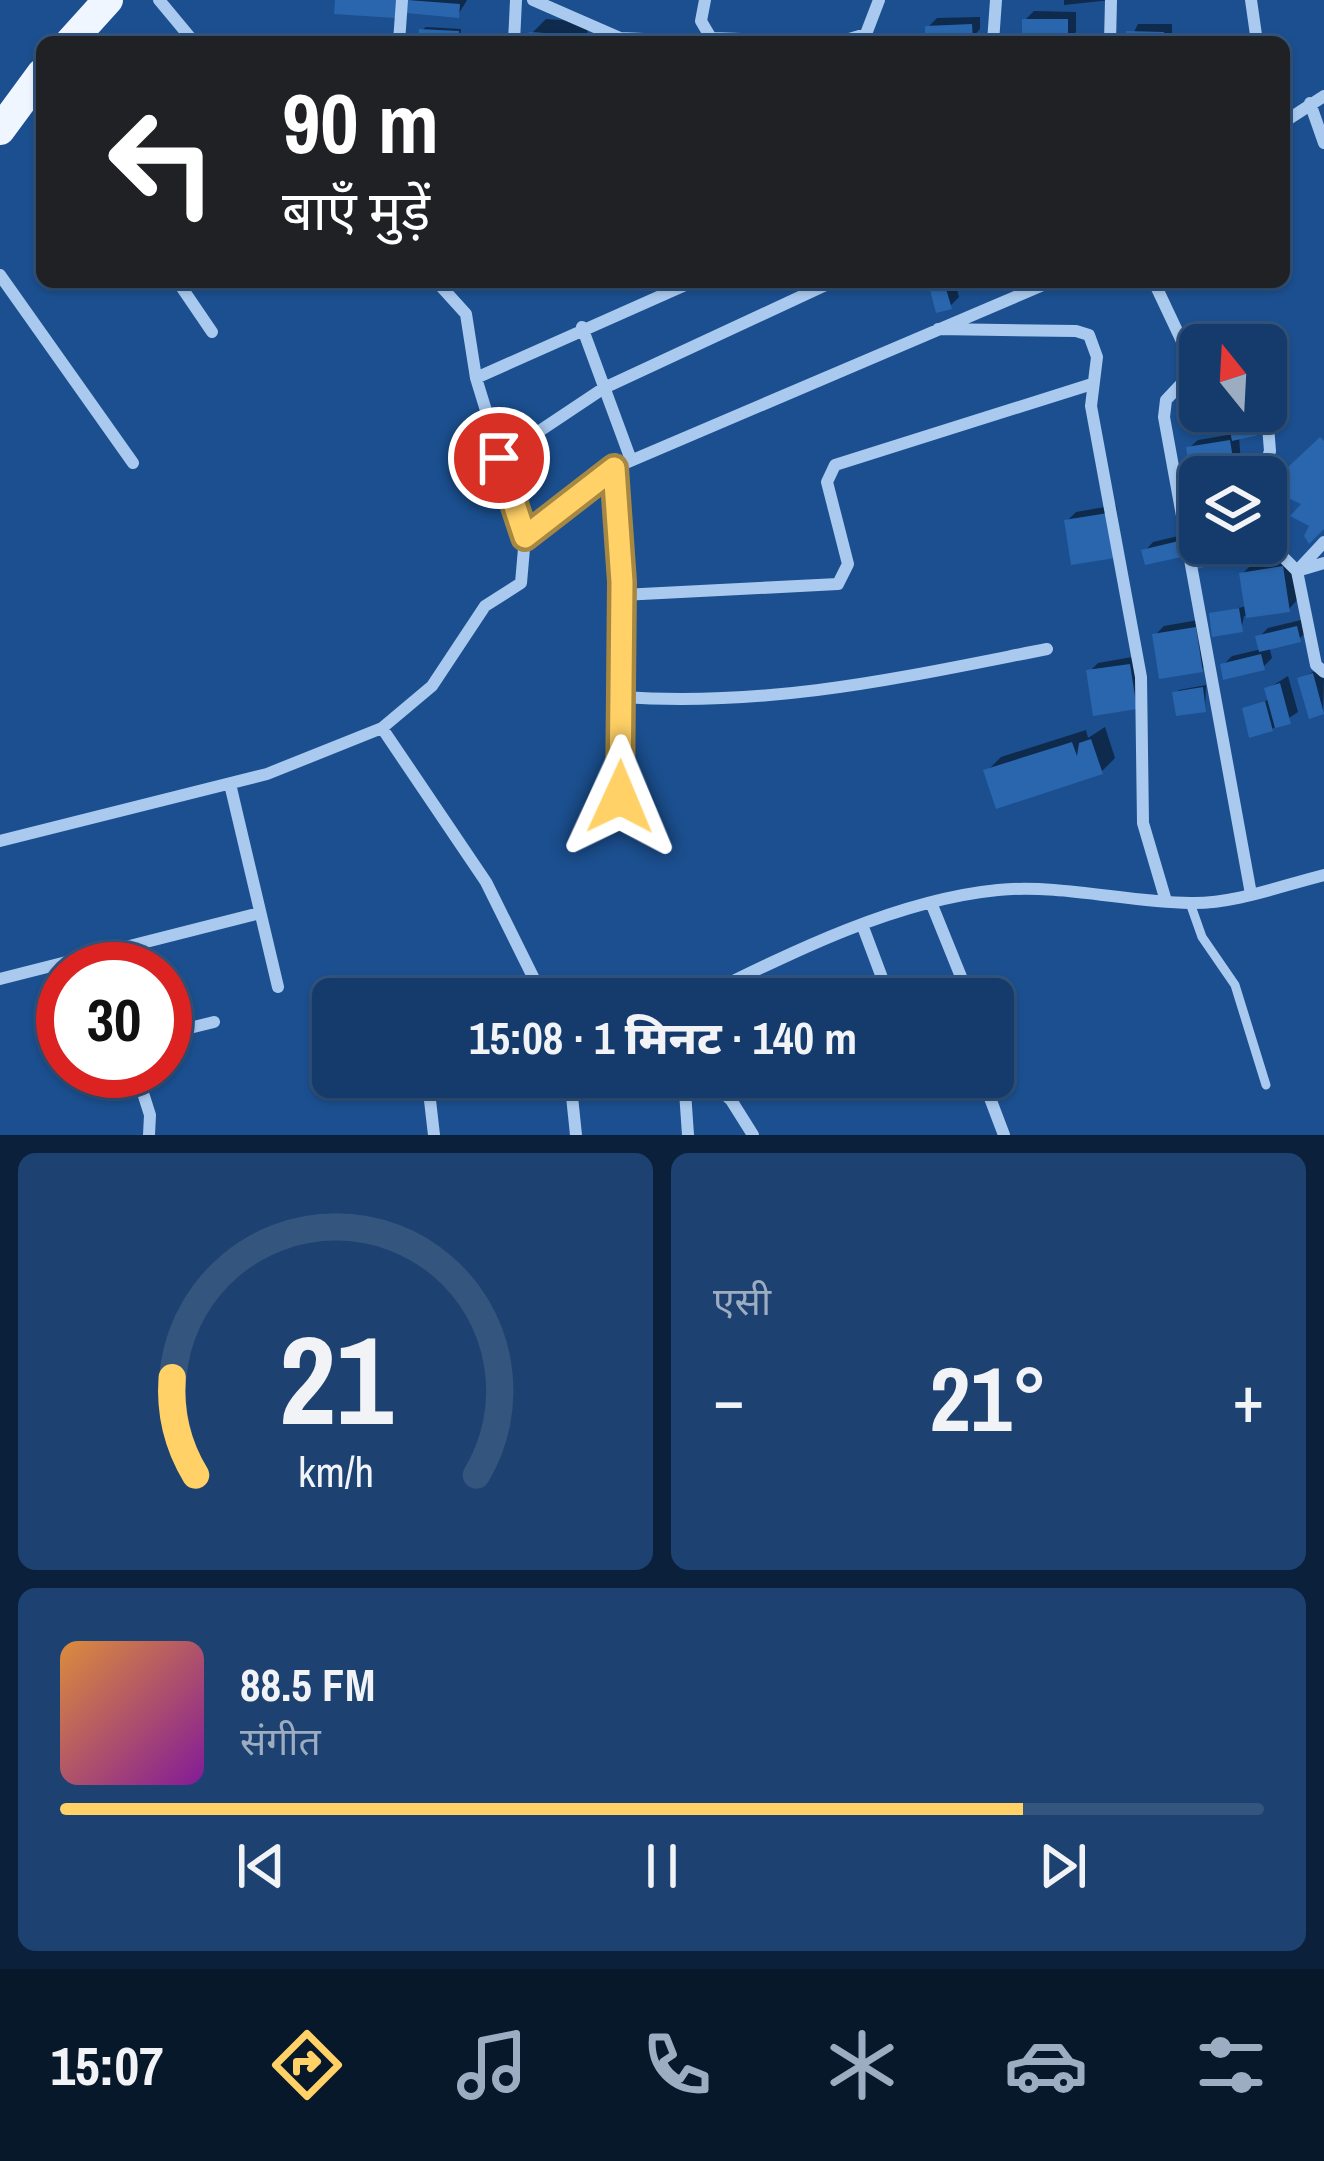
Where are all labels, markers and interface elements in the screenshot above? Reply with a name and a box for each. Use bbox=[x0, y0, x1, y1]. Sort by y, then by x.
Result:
text: 90 m bbox=[282, 66, 439, 179]
icon: left bbox=[84, 84, 240, 240]
text: बाएँ मुड़ें bbox=[282, 174, 430, 247]
north arrow bbox=[1179, 324, 1287, 432]
map controls bbox=[1179, 324, 1287, 564]
pin bbox=[448, 407, 550, 509]
icon: arrive bbox=[466, 425, 532, 491]
button: layers bbox=[1179, 456, 1287, 564]
position arrow bbox=[557, 734, 683, 860]
speed limit sign: 30 bbox=[36, 942, 192, 1098]
text: 15:08 · 1 मिनट · 140 m bbox=[469, 1007, 857, 1068]
text: एसी bbox=[713, 1275, 771, 1327]
text: 21 bbox=[279, 1295, 392, 1463]
text: 21° bbox=[929, 1338, 1048, 1459]
text: − bbox=[713, 1354, 745, 1443]
text: + bbox=[1232, 1354, 1264, 1443]
text: km/h bbox=[297, 1442, 374, 1499]
text: 88.5 FM bbox=[240, 1654, 375, 1715]
text: संगीत bbox=[240, 1715, 321, 1767]
icon: previous bbox=[228, 1833, 294, 1899]
icon: pause bbox=[629, 1833, 695, 1899]
icon: next bbox=[1030, 1833, 1096, 1899]
icon: directions bbox=[265, 2023, 349, 2107]
icon: music bbox=[450, 2023, 534, 2107]
icon: phone bbox=[635, 2023, 719, 2107]
icon: climate bbox=[820, 2023, 904, 2107]
icon: car bbox=[1004, 2023, 1088, 2107]
icon: filters bbox=[1189, 2023, 1273, 2107]
text: 15:07 bbox=[50, 2029, 164, 2102]

